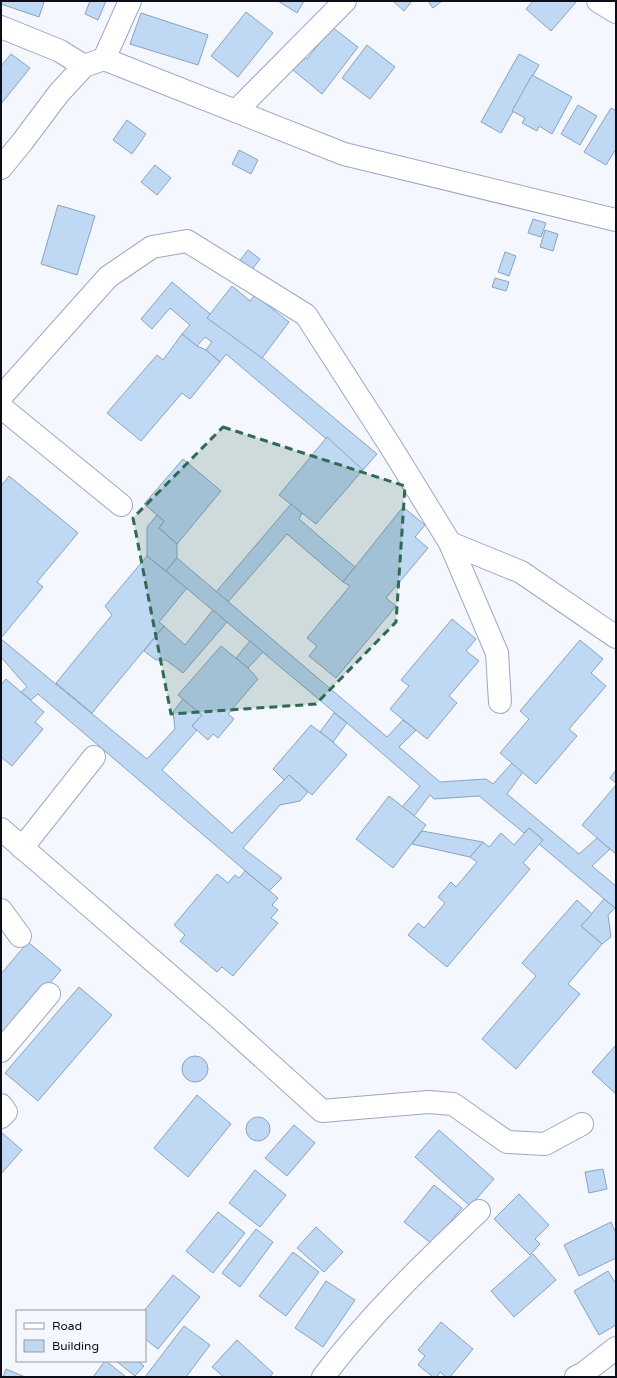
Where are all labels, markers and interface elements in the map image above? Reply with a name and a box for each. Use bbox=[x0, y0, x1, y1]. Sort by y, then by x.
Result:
legend bbox=[16, 1310, 146, 1362]
text: Road bbox=[52, 1319, 82, 1333]
text: Building bbox=[52, 1339, 99, 1353]

